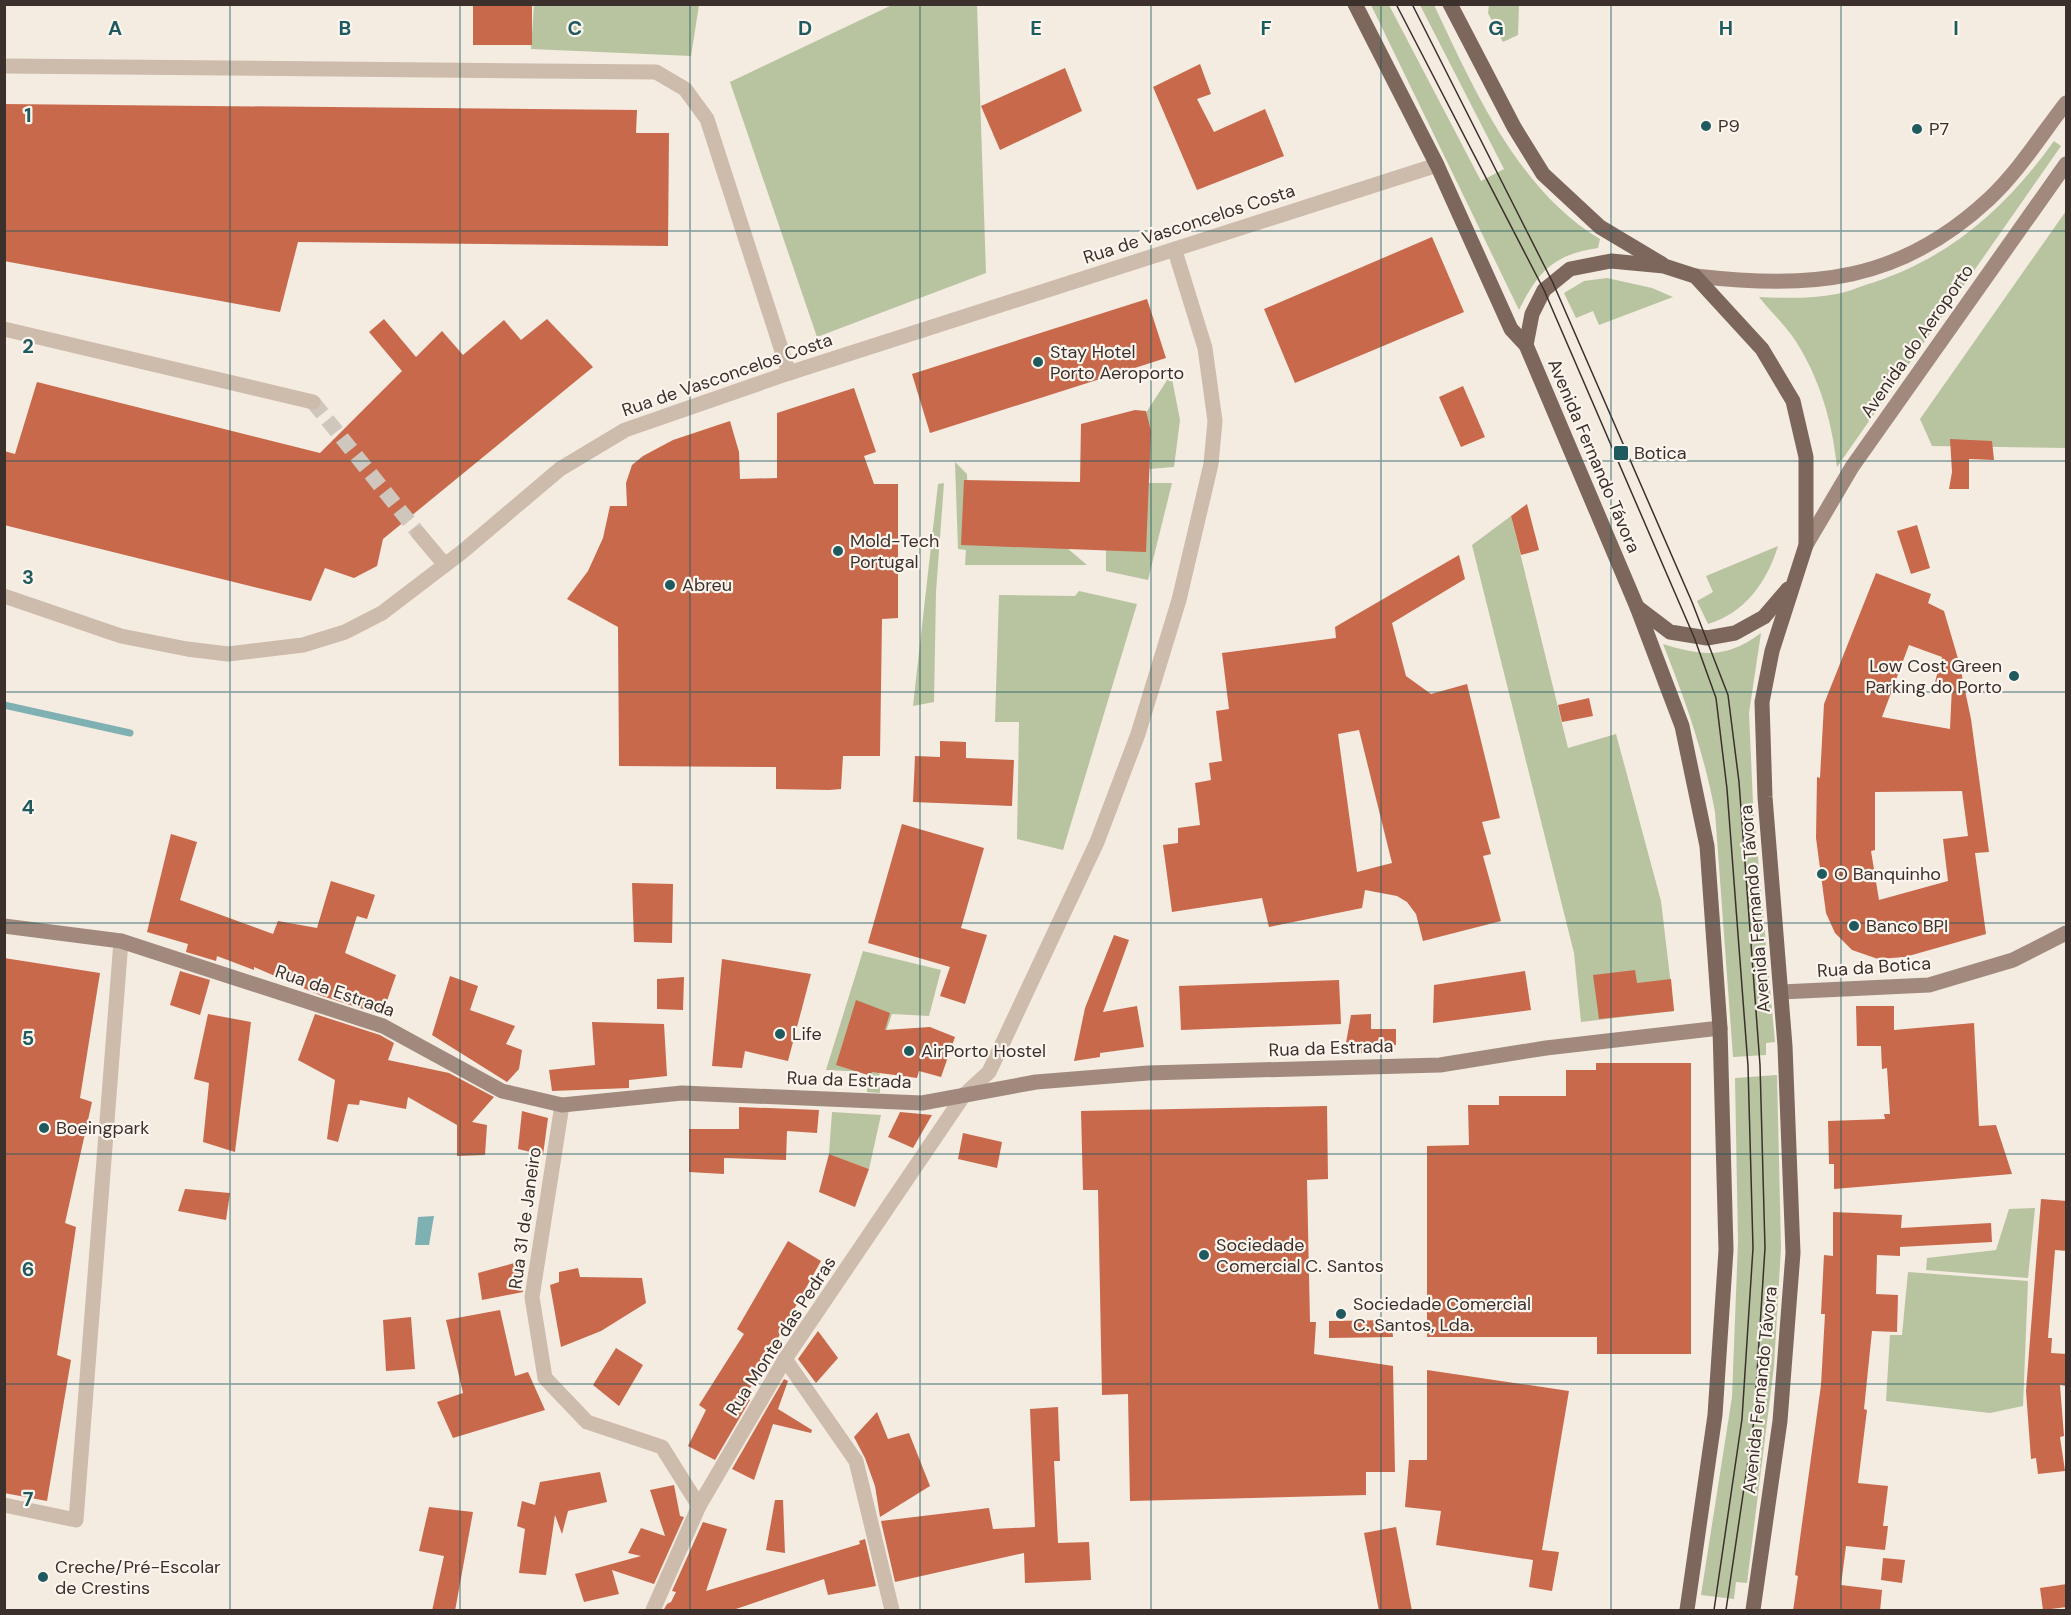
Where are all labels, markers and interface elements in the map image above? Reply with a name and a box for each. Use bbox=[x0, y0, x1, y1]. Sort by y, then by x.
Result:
text: A bbox=[108, 15, 122, 41]
text: B bbox=[339, 15, 351, 41]
text: C bbox=[568, 15, 582, 41]
text: D bbox=[798, 15, 812, 41]
text: E bbox=[1030, 15, 1042, 41]
text: F bbox=[1260, 15, 1272, 41]
text: G bbox=[1488, 15, 1504, 41]
text: H bbox=[1719, 15, 1733, 41]
text: I bbox=[1953, 15, 1959, 41]
text: 1 bbox=[24, 102, 32, 128]
place label: P9 bbox=[1718, 114, 1740, 138]
place label: P7 bbox=[1929, 117, 1949, 141]
marker: P9 bbox=[1699, 119, 1713, 133]
marker: P7 bbox=[1910, 122, 1924, 136]
street label: Rua de Vasconcelos Costa bbox=[1080, 178, 1298, 270]
street label: Avenida do Aeroporto bbox=[1855, 259, 1979, 423]
street label: Rua de Vasconcelos Costa bbox=[619, 328, 835, 422]
text: 2 bbox=[22, 333, 34, 359]
place label: Stay Hotel Porto Aeroporto bbox=[1050, 340, 1184, 385]
marker: Stay Hotel Porto Aeroporto bbox=[1031, 355, 1045, 369]
street label: Avenida Fernando Távora bbox=[1542, 355, 1646, 557]
place label: Botica bbox=[1634, 441, 1687, 465]
marker: Botica bbox=[1612, 444, 1630, 462]
place label: Mold-Tech Portugal bbox=[850, 529, 939, 574]
marker: Mold-Tech Portugal bbox=[831, 544, 845, 558]
text: 3 bbox=[22, 564, 34, 590]
place label: Abreu bbox=[682, 573, 732, 597]
marker: Abreu bbox=[663, 578, 677, 592]
place label: Low Cost Green Parking do Porto bbox=[1865, 654, 2002, 699]
marker: Low Cost Green Parking do Porto bbox=[2007, 669, 2021, 683]
text: 4 bbox=[22, 794, 35, 820]
street label: Avenida Fernando Távora bbox=[1734, 804, 1776, 1014]
place label: O Banquinho bbox=[1834, 862, 1941, 886]
marker: O Banquinho bbox=[1815, 867, 1829, 881]
place label: Banco BPI bbox=[1866, 914, 1948, 938]
marker: Banco BPI bbox=[1847, 919, 1861, 933]
street label: Rua da Botica bbox=[1816, 951, 1932, 983]
street label: Rua da Estrada bbox=[272, 959, 398, 1023]
place label: Life bbox=[792, 1022, 822, 1046]
text: 5 bbox=[22, 1025, 34, 1051]
marker: Life bbox=[773, 1027, 787, 1041]
street label: Rua da Estrada bbox=[1268, 1034, 1394, 1062]
place label: AirPorto Hostel bbox=[921, 1039, 1046, 1063]
marker: AirPorto Hostel bbox=[902, 1044, 916, 1058]
street label: Rua da Estrada bbox=[786, 1066, 912, 1094]
place label: Boeingpark bbox=[56, 1116, 149, 1140]
marker: Boeingpark bbox=[37, 1121, 51, 1135]
street label: Rua 31 de Janeiro bbox=[503, 1145, 547, 1291]
place label: Sociedade Comercial C. Santos bbox=[1216, 1233, 1384, 1278]
marker: Sociedade Comercial C. Santos bbox=[1197, 1248, 1211, 1262]
street label: Rua Monte das Pedras bbox=[720, 1252, 842, 1420]
text: 6 bbox=[22, 1256, 34, 1282]
street label: Avenida Fernando Távora bbox=[1737, 1285, 1783, 1495]
place label: Sociedade Comercial C. Santos, Lda. bbox=[1353, 1292, 1531, 1337]
marker: Sociedade Comercial C. Santos, Lda. bbox=[1334, 1307, 1348, 1321]
text: 7 bbox=[23, 1486, 34, 1512]
place label: Creche/Pré-Escolar de Crestins bbox=[55, 1555, 221, 1600]
marker: Creche/Pré-Escolar de Crestins bbox=[36, 1570, 50, 1584]

